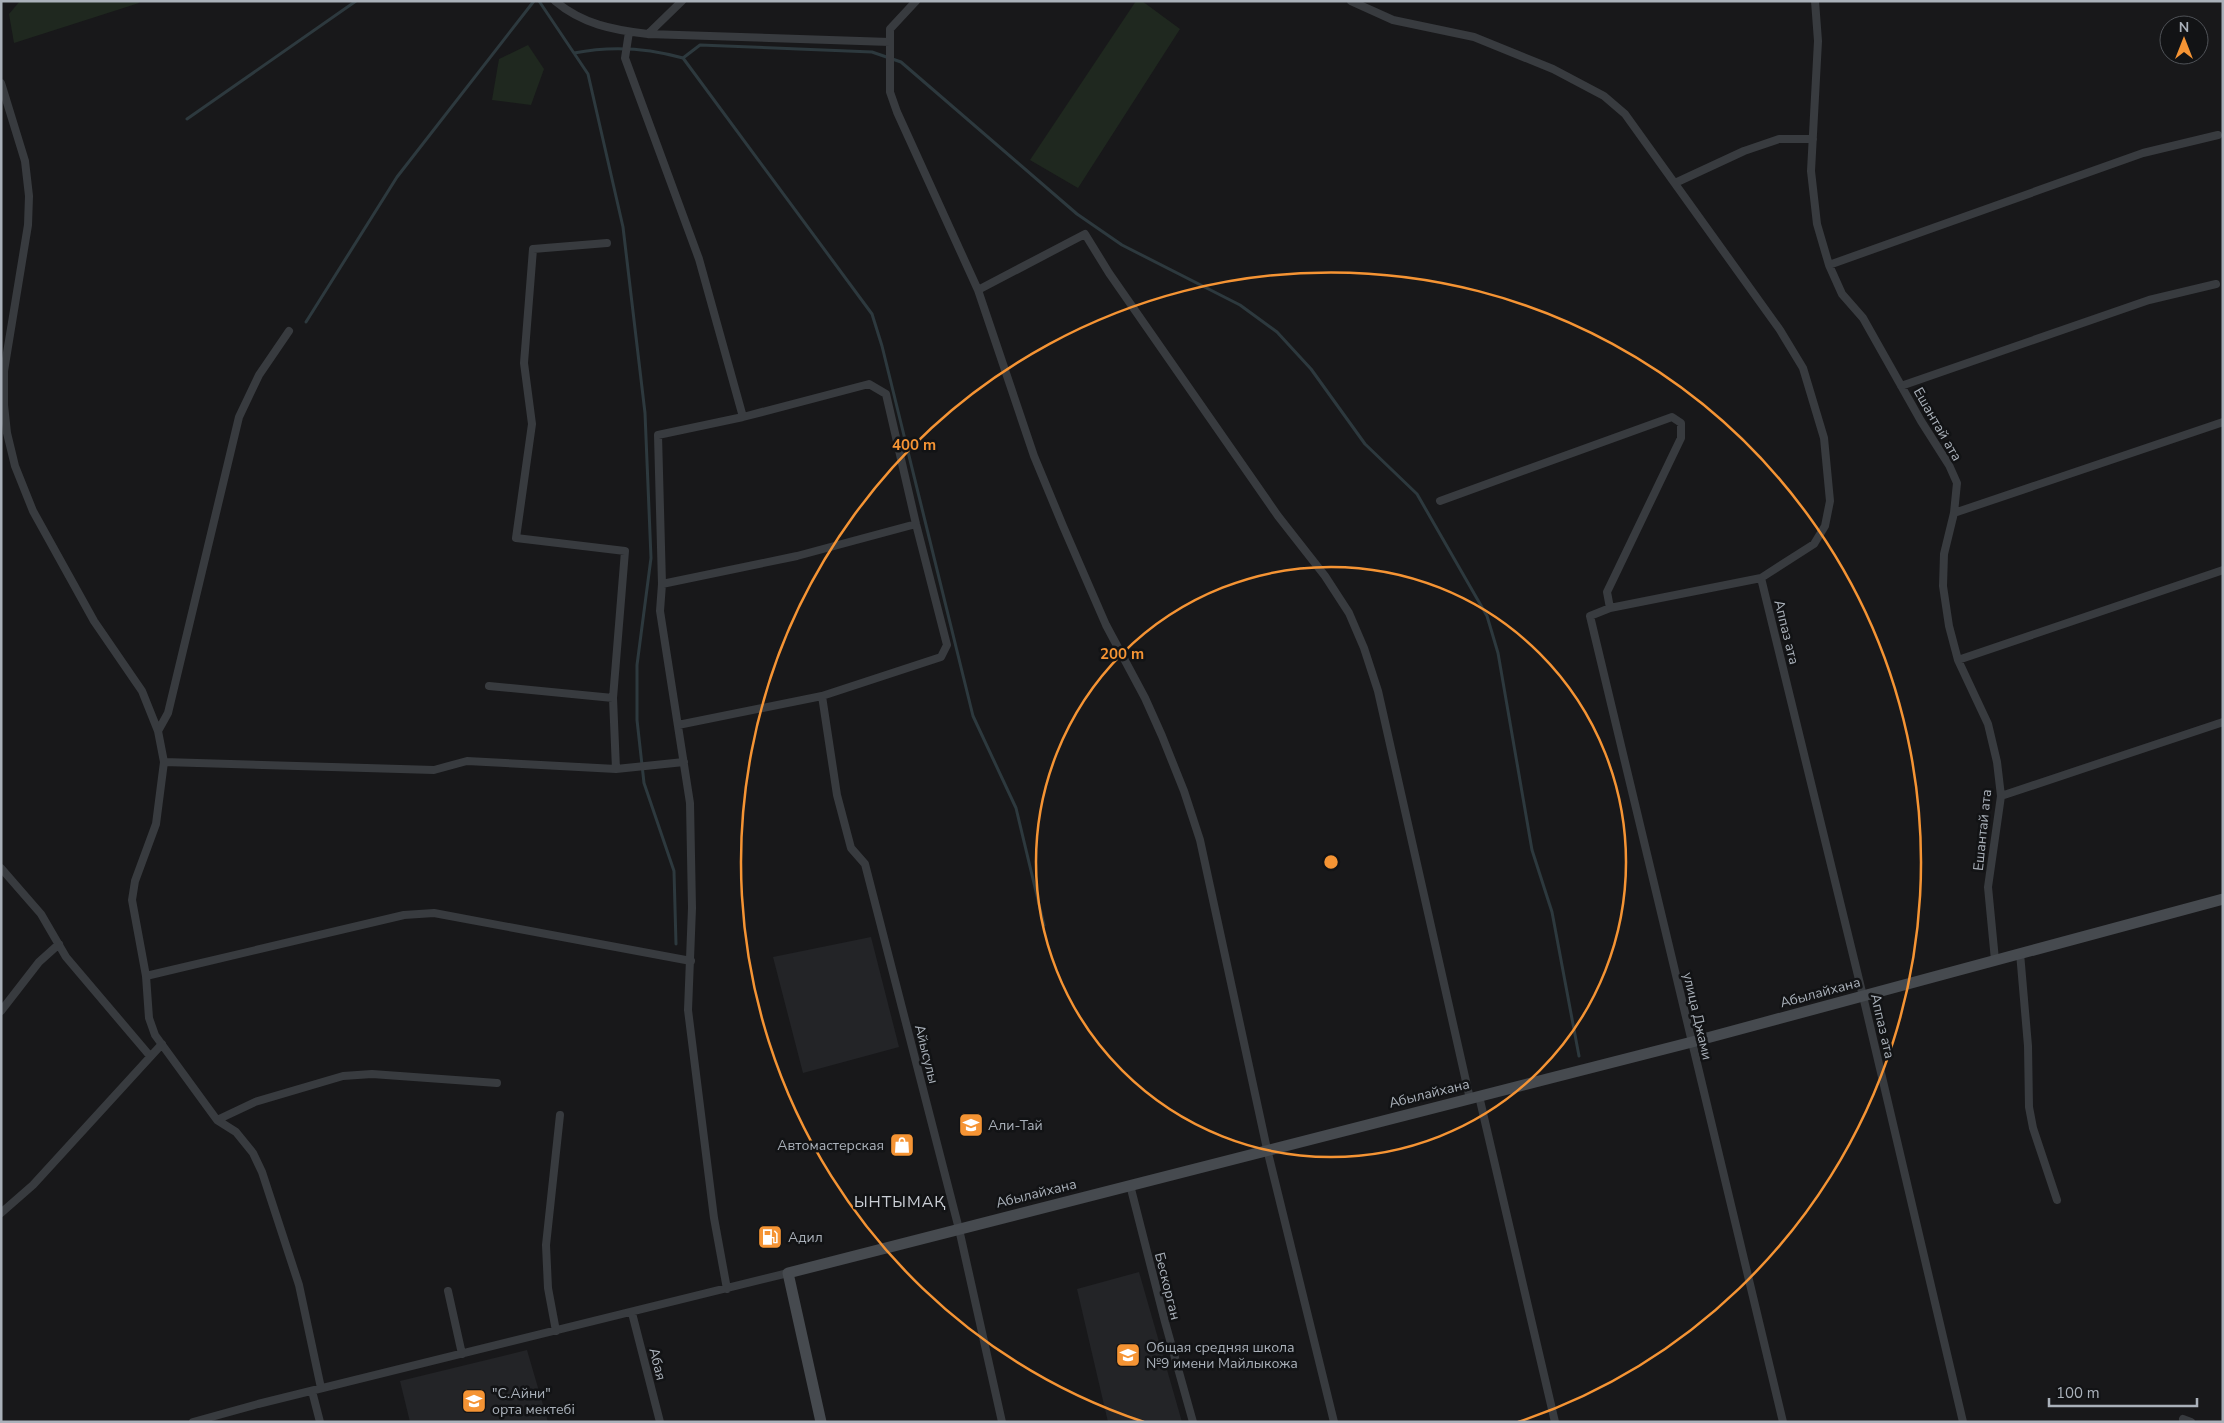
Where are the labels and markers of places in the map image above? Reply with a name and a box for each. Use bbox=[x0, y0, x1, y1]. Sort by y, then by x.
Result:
centre of rings bbox=[1322, 853, 1340, 871]
school or university icon: Али-Тай bbox=[958, 1112, 984, 1138]
place label: Али-Тай bbox=[988, 1116, 1043, 1135]
shop icon: Автомастерская bbox=[889, 1132, 915, 1158]
place label: Автомастерская bbox=[777, 1136, 884, 1155]
fuel station icon: Адил bbox=[757, 1224, 783, 1250]
place label: Адил bbox=[788, 1228, 823, 1247]
place label: Общая средняя школа №9 имени Майлыкожа bbox=[1146, 1338, 1298, 1373]
school or university icon: Общая средняя школа №9 имени Майлыкожа bbox=[1115, 1342, 1141, 1368]
place label: "С.Айни" орта мектебі bbox=[492, 1384, 575, 1419]
school or university icon: "С.Айни" орта мектебі bbox=[461, 1388, 487, 1414]

